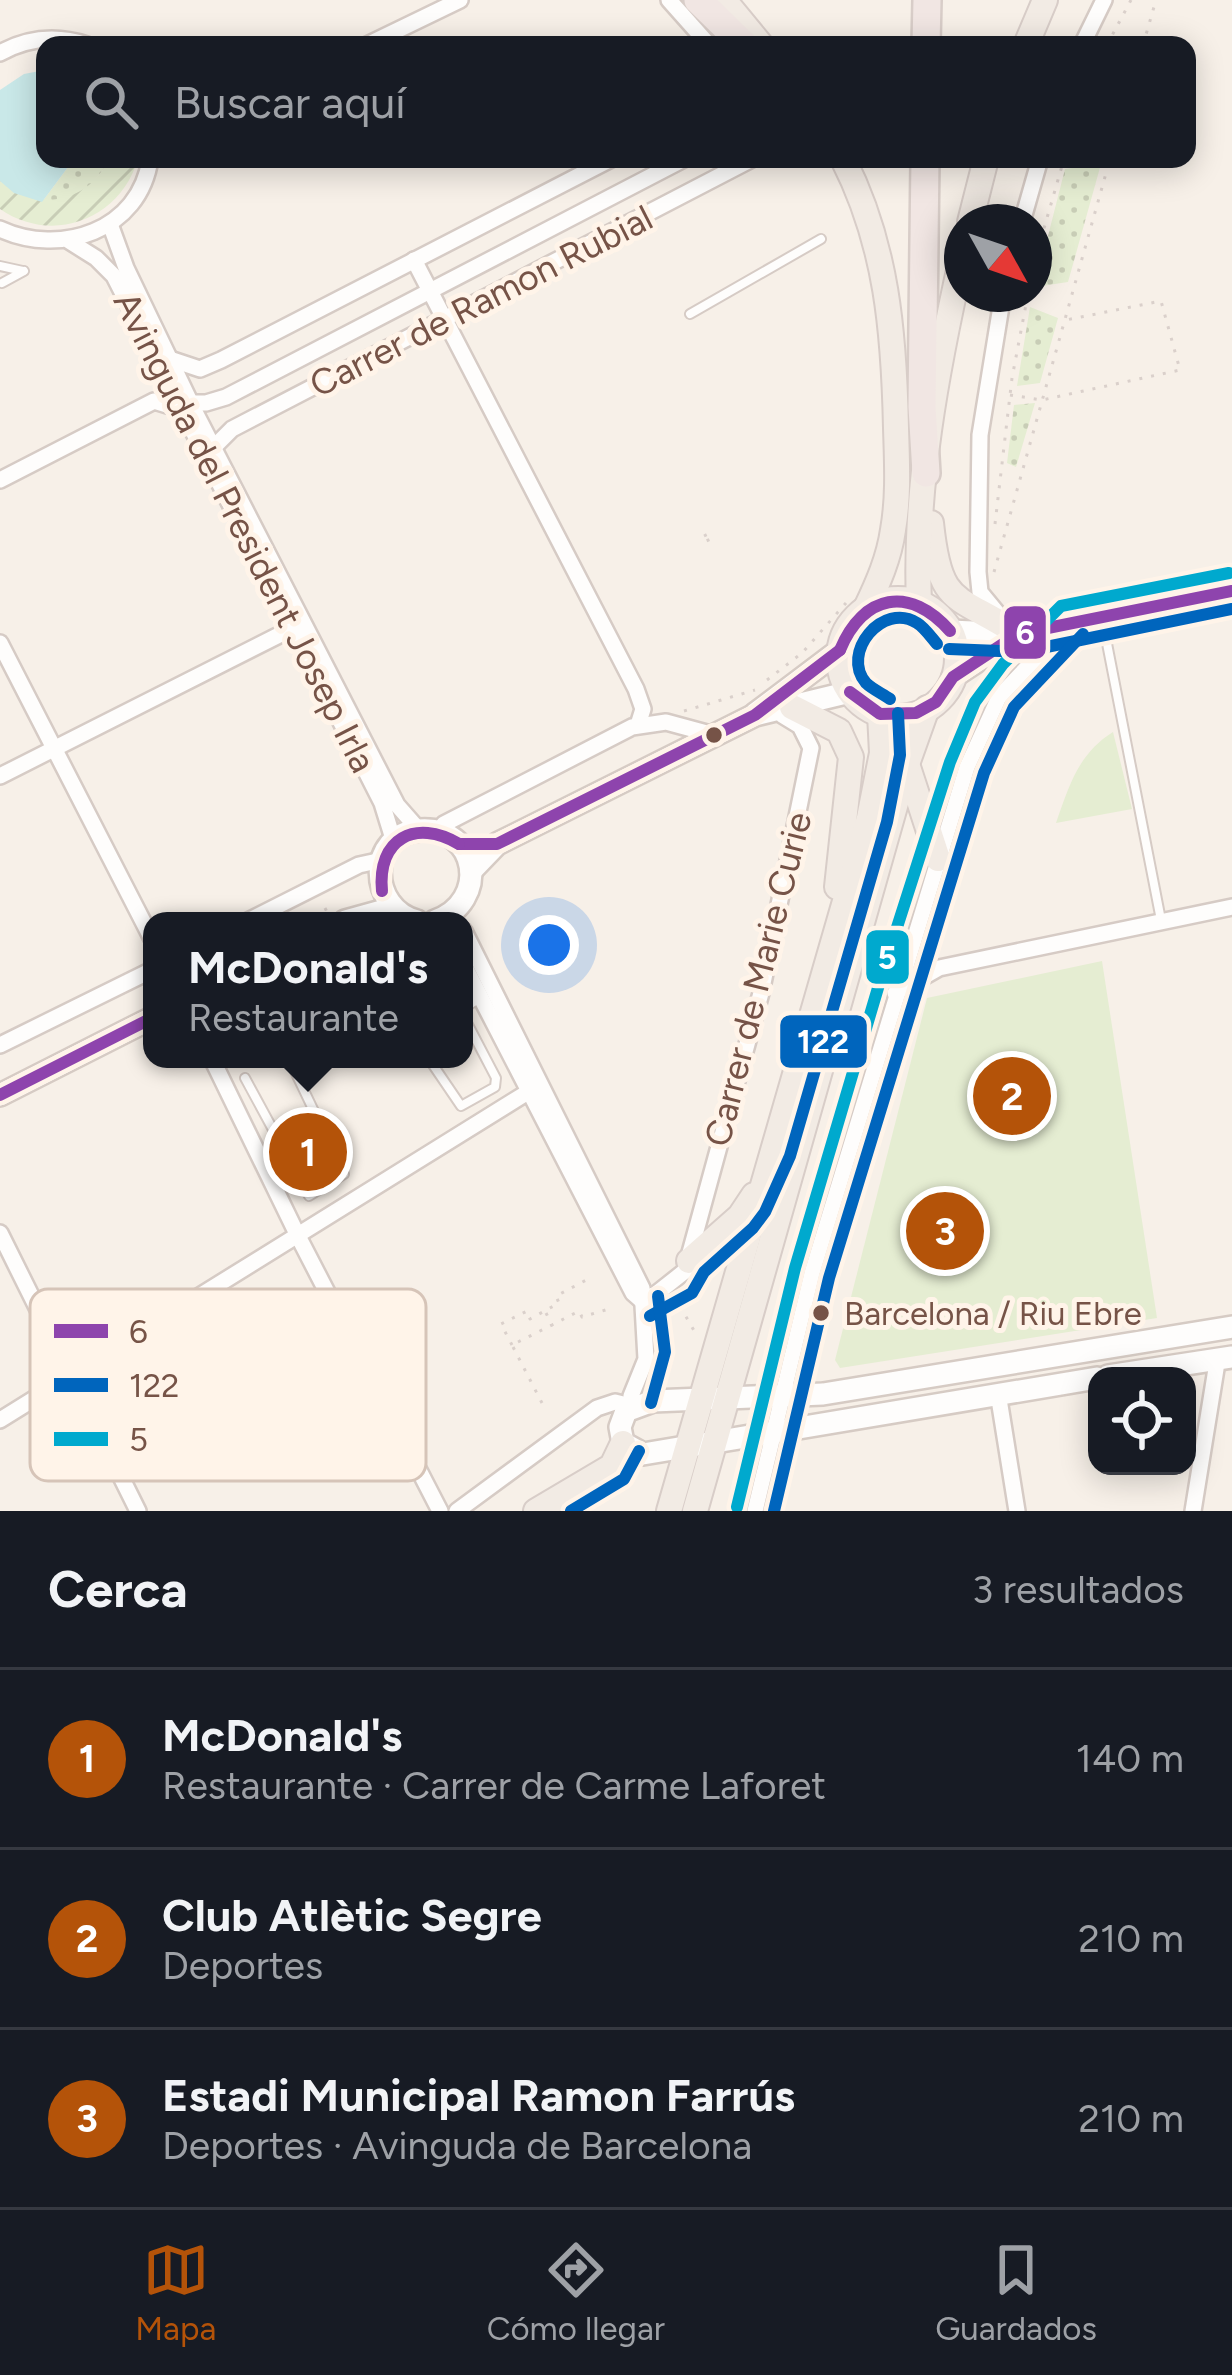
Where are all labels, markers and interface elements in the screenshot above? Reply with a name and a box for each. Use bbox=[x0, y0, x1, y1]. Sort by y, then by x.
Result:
search box bbox=[36, 36, 1196, 168]
icon: search bbox=[78, 69, 144, 135]
text: Buscar aquí bbox=[174, 75, 406, 129]
street label: Carrer de Ramon Rubial bbox=[302, 196, 660, 406]
north arrow bbox=[944, 204, 1052, 312]
street label: Avinguda del President Josep Irla bbox=[105, 285, 385, 779]
line badge: 6 bbox=[1002, 604, 1048, 661]
text: 6 bbox=[1015, 613, 1035, 652]
unlabelled marker bbox=[703, 724, 725, 746]
street label: Carrer de Marie Curie bbox=[696, 807, 820, 1151]
popup bbox=[143, 912, 473, 1068]
your location bbox=[519, 915, 579, 975]
line badge: 5 bbox=[864, 928, 911, 986]
text: 5 bbox=[877, 938, 897, 977]
text: McDonald's bbox=[188, 940, 428, 994]
text: Restaurante bbox=[188, 994, 399, 1041]
line badge: 122 bbox=[778, 1013, 869, 1070]
text: 122 bbox=[797, 1022, 849, 1061]
pin: 2 bbox=[973, 1051, 1051, 1141]
pin: 1 bbox=[269, 1107, 347, 1197]
pin: 3 bbox=[906, 1186, 984, 1276]
legend bbox=[30, 1289, 426, 1481]
place label: Barcelona / Riu Ebre bbox=[844, 1294, 1142, 1333]
marker: Barcelona / Riu Ebre bbox=[810, 1302, 832, 1324]
text: 6 bbox=[129, 1312, 148, 1351]
text: 122 bbox=[129, 1366, 180, 1405]
map controls bbox=[1088, 1367, 1196, 1475]
button: locate bbox=[1088, 1367, 1196, 1475]
text: 5 bbox=[129, 1420, 148, 1459]
text: Cerca bbox=[48, 1559, 188, 1620]
text: 3 resultados bbox=[972, 1566, 1184, 1613]
text: McDonald's bbox=[162, 1708, 402, 1762]
text: 1 bbox=[79, 1735, 95, 1782]
text: 140 m bbox=[1076, 1735, 1184, 1782]
text: Restaurante · Carrer de Carme Laforet bbox=[162, 1762, 826, 1809]
text: Club Atlètic Segre bbox=[162, 1888, 542, 1942]
text: 2 bbox=[76, 1915, 98, 1962]
text: 210 m bbox=[1078, 1915, 1184, 1962]
text: Deportes bbox=[162, 1942, 323, 1989]
text: Estadi Municipal Ramon Farrús bbox=[162, 2068, 795, 2122]
text: 3 bbox=[76, 2095, 98, 2142]
text: 210 m bbox=[1078, 2095, 1184, 2142]
text: Deportes · Avinguda de Barcelona bbox=[162, 2122, 752, 2169]
tab: Mapa bbox=[135, 2237, 216, 2348]
tab: Cómo llegar bbox=[487, 2237, 665, 2348]
tab: Guardados bbox=[935, 2237, 1097, 2348]

